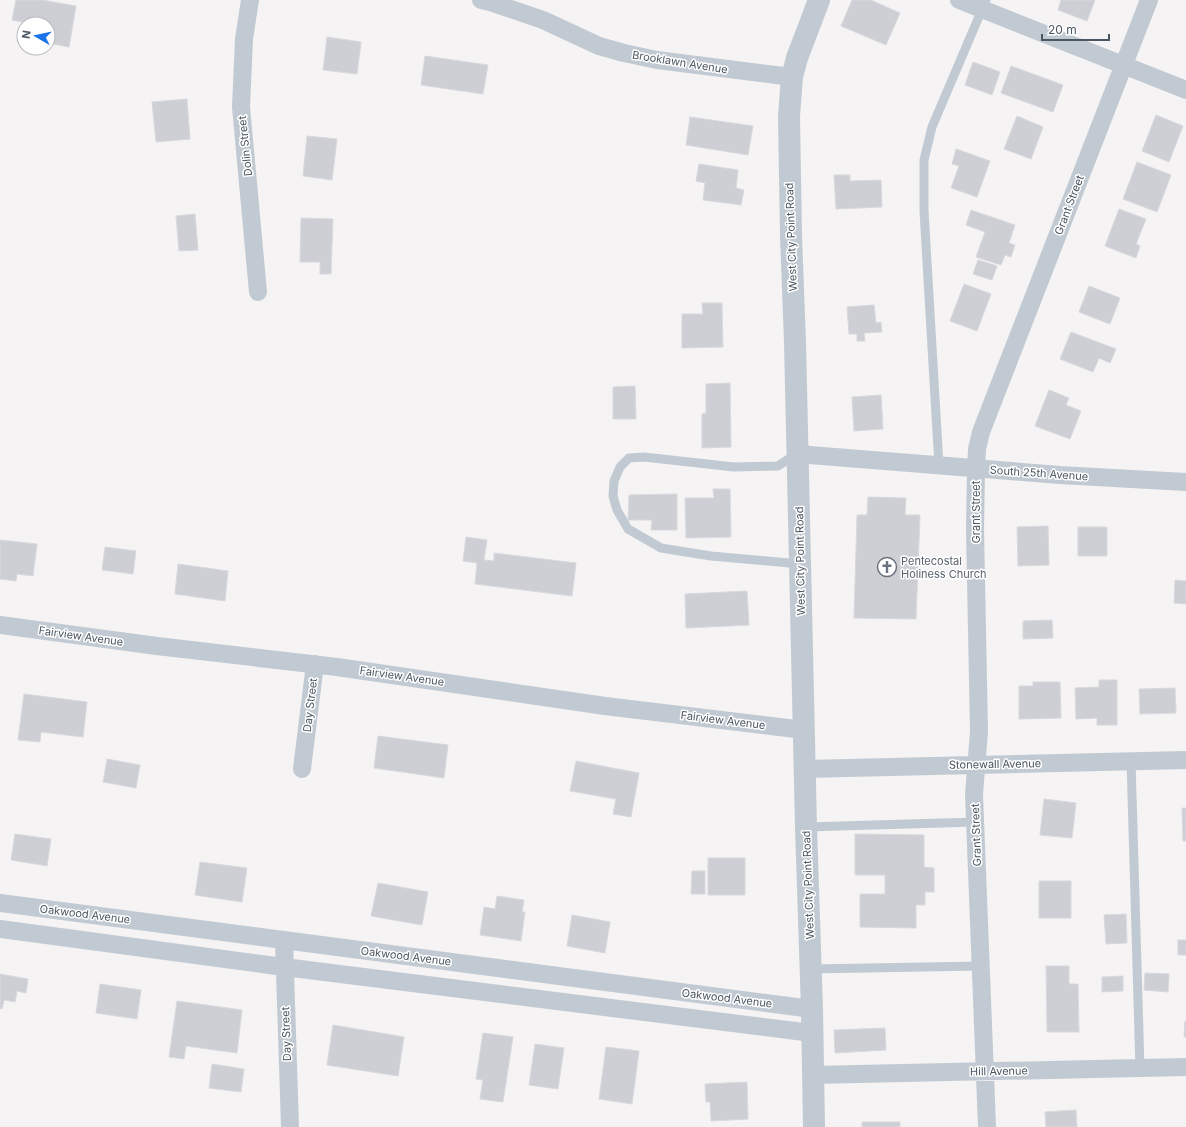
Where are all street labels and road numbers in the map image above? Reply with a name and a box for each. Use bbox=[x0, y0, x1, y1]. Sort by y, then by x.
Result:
street label: Brooklawn Avenue bbox=[631, 48, 729, 76]
street label: Dolin Street bbox=[235, 115, 255, 177]
street label: Grant Street bbox=[1051, 173, 1087, 237]
street label: West City Point Road bbox=[782, 182, 800, 292]
street label: South 25th Avenue bbox=[989, 463, 1089, 483]
street label: Grant Street bbox=[969, 480, 983, 543]
street label: West City Point Road bbox=[792, 506, 808, 616]
street label: Fairview Avenue bbox=[38, 623, 124, 649]
street label: Fairview Avenue bbox=[359, 663, 445, 689]
street label: Day Street bbox=[300, 677, 320, 733]
street label: Fairview Avenue bbox=[680, 708, 766, 732]
street label: Stonewall Avenue bbox=[949, 756, 1041, 772]
street label: Grant Street bbox=[968, 803, 984, 867]
street label: West City Point Road bbox=[799, 830, 817, 940]
street label: Oakwood Avenue bbox=[39, 902, 131, 926]
street label: Oakwood Avenue bbox=[360, 944, 452, 968]
street label: Oakwood Avenue bbox=[681, 986, 773, 1010]
street label: Day Street bbox=[278, 1006, 294, 1061]
street label: Hill Avenue bbox=[970, 1063, 1028, 1079]

